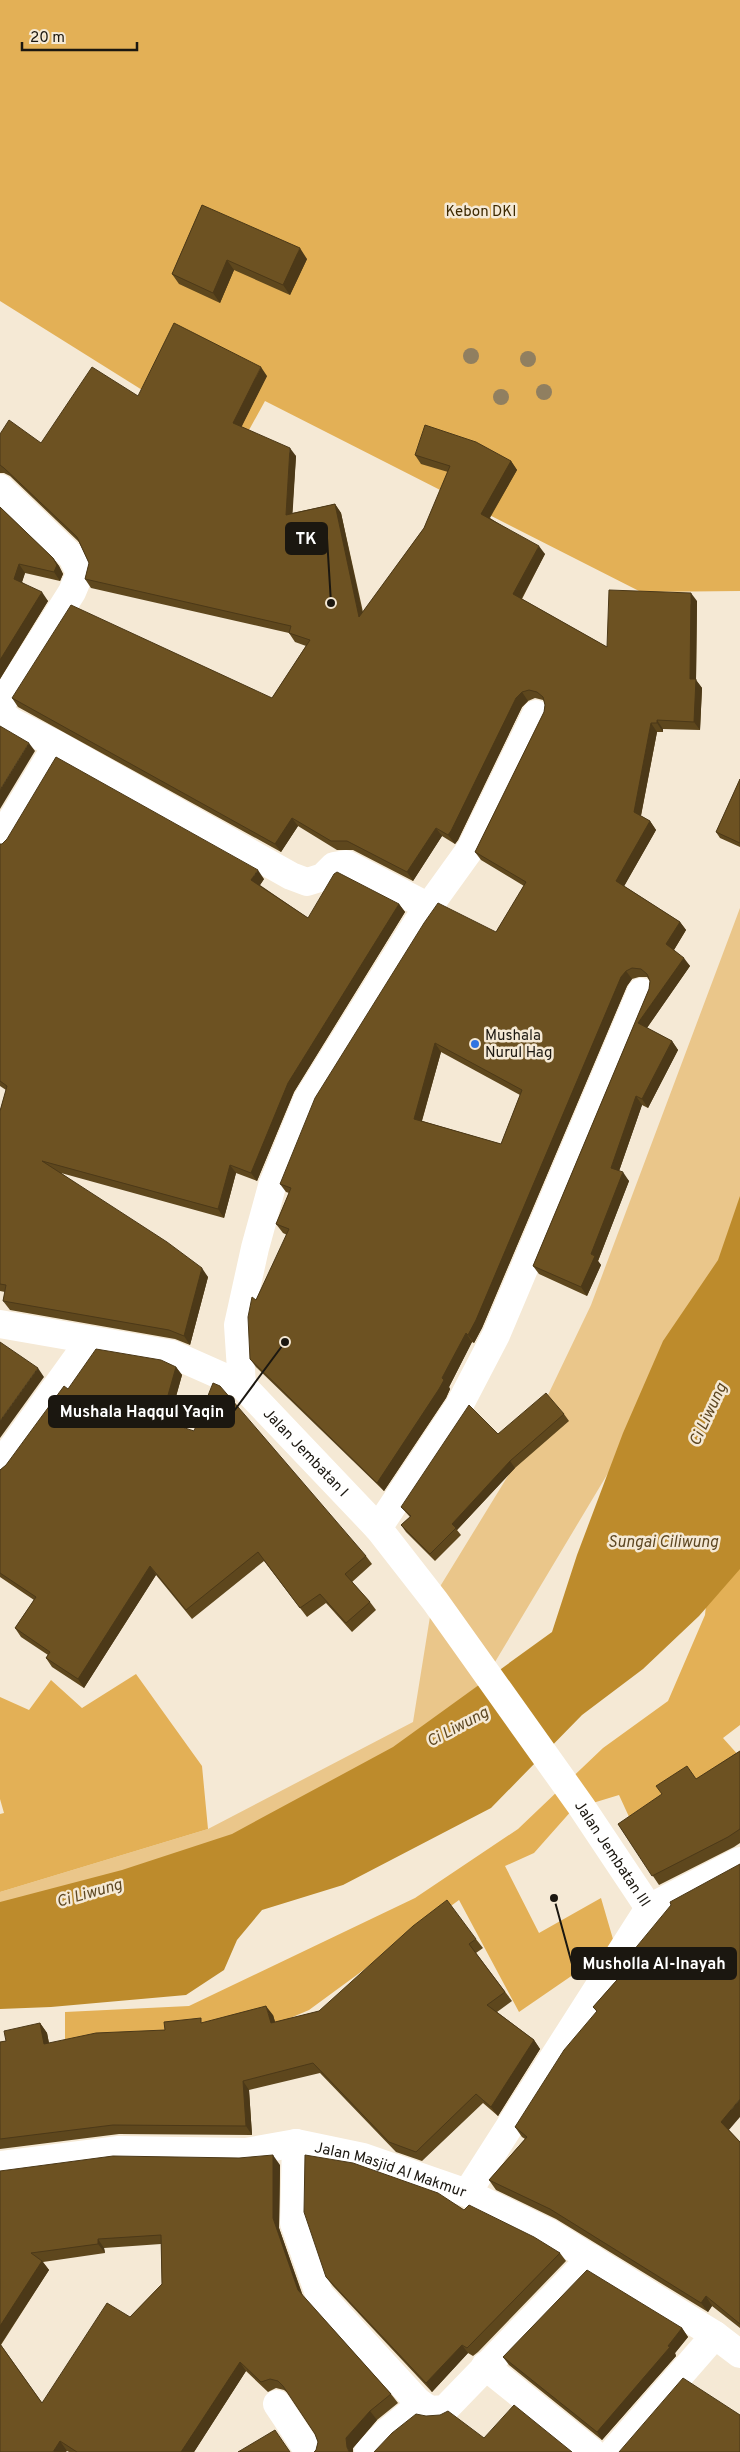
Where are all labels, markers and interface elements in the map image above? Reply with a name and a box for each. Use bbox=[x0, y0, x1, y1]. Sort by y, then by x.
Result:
scale bar bbox=[22, 20, 138, 52]
text: 20 m bbox=[30, 29, 65, 48]
park label: Kebon DKI bbox=[446, 203, 516, 222]
callout: TK bbox=[286, 523, 327, 554]
text: TK bbox=[296, 530, 316, 550]
place label: Mushala Nurul Hag bbox=[485, 1027, 552, 1063]
marker: Mushala Nurul Hag bbox=[469, 1038, 481, 1050]
water label: Ci Liwung bbox=[686, 1380, 732, 1450]
callout: Mushala Haqqul Yaqin bbox=[49, 1396, 234, 1427]
text: Mushala Haqqul Yaqin bbox=[60, 1403, 224, 1423]
street label: Jalan Jembatan I bbox=[258, 1405, 352, 1502]
water label: Sungai Ciliwung bbox=[608, 1533, 718, 1553]
water label: Ci Liwung bbox=[424, 1703, 493, 1752]
street label: Jalan Jembatan III bbox=[569, 1798, 654, 1911]
water label: Ci Liwung bbox=[55, 1875, 125, 1913]
callout: Musholla Al-Inayah bbox=[572, 1948, 736, 1979]
text: Musholla Al-Inayah bbox=[582, 1955, 726, 1975]
street label: Jalan Masjid Al Makmur bbox=[313, 2139, 469, 2203]

